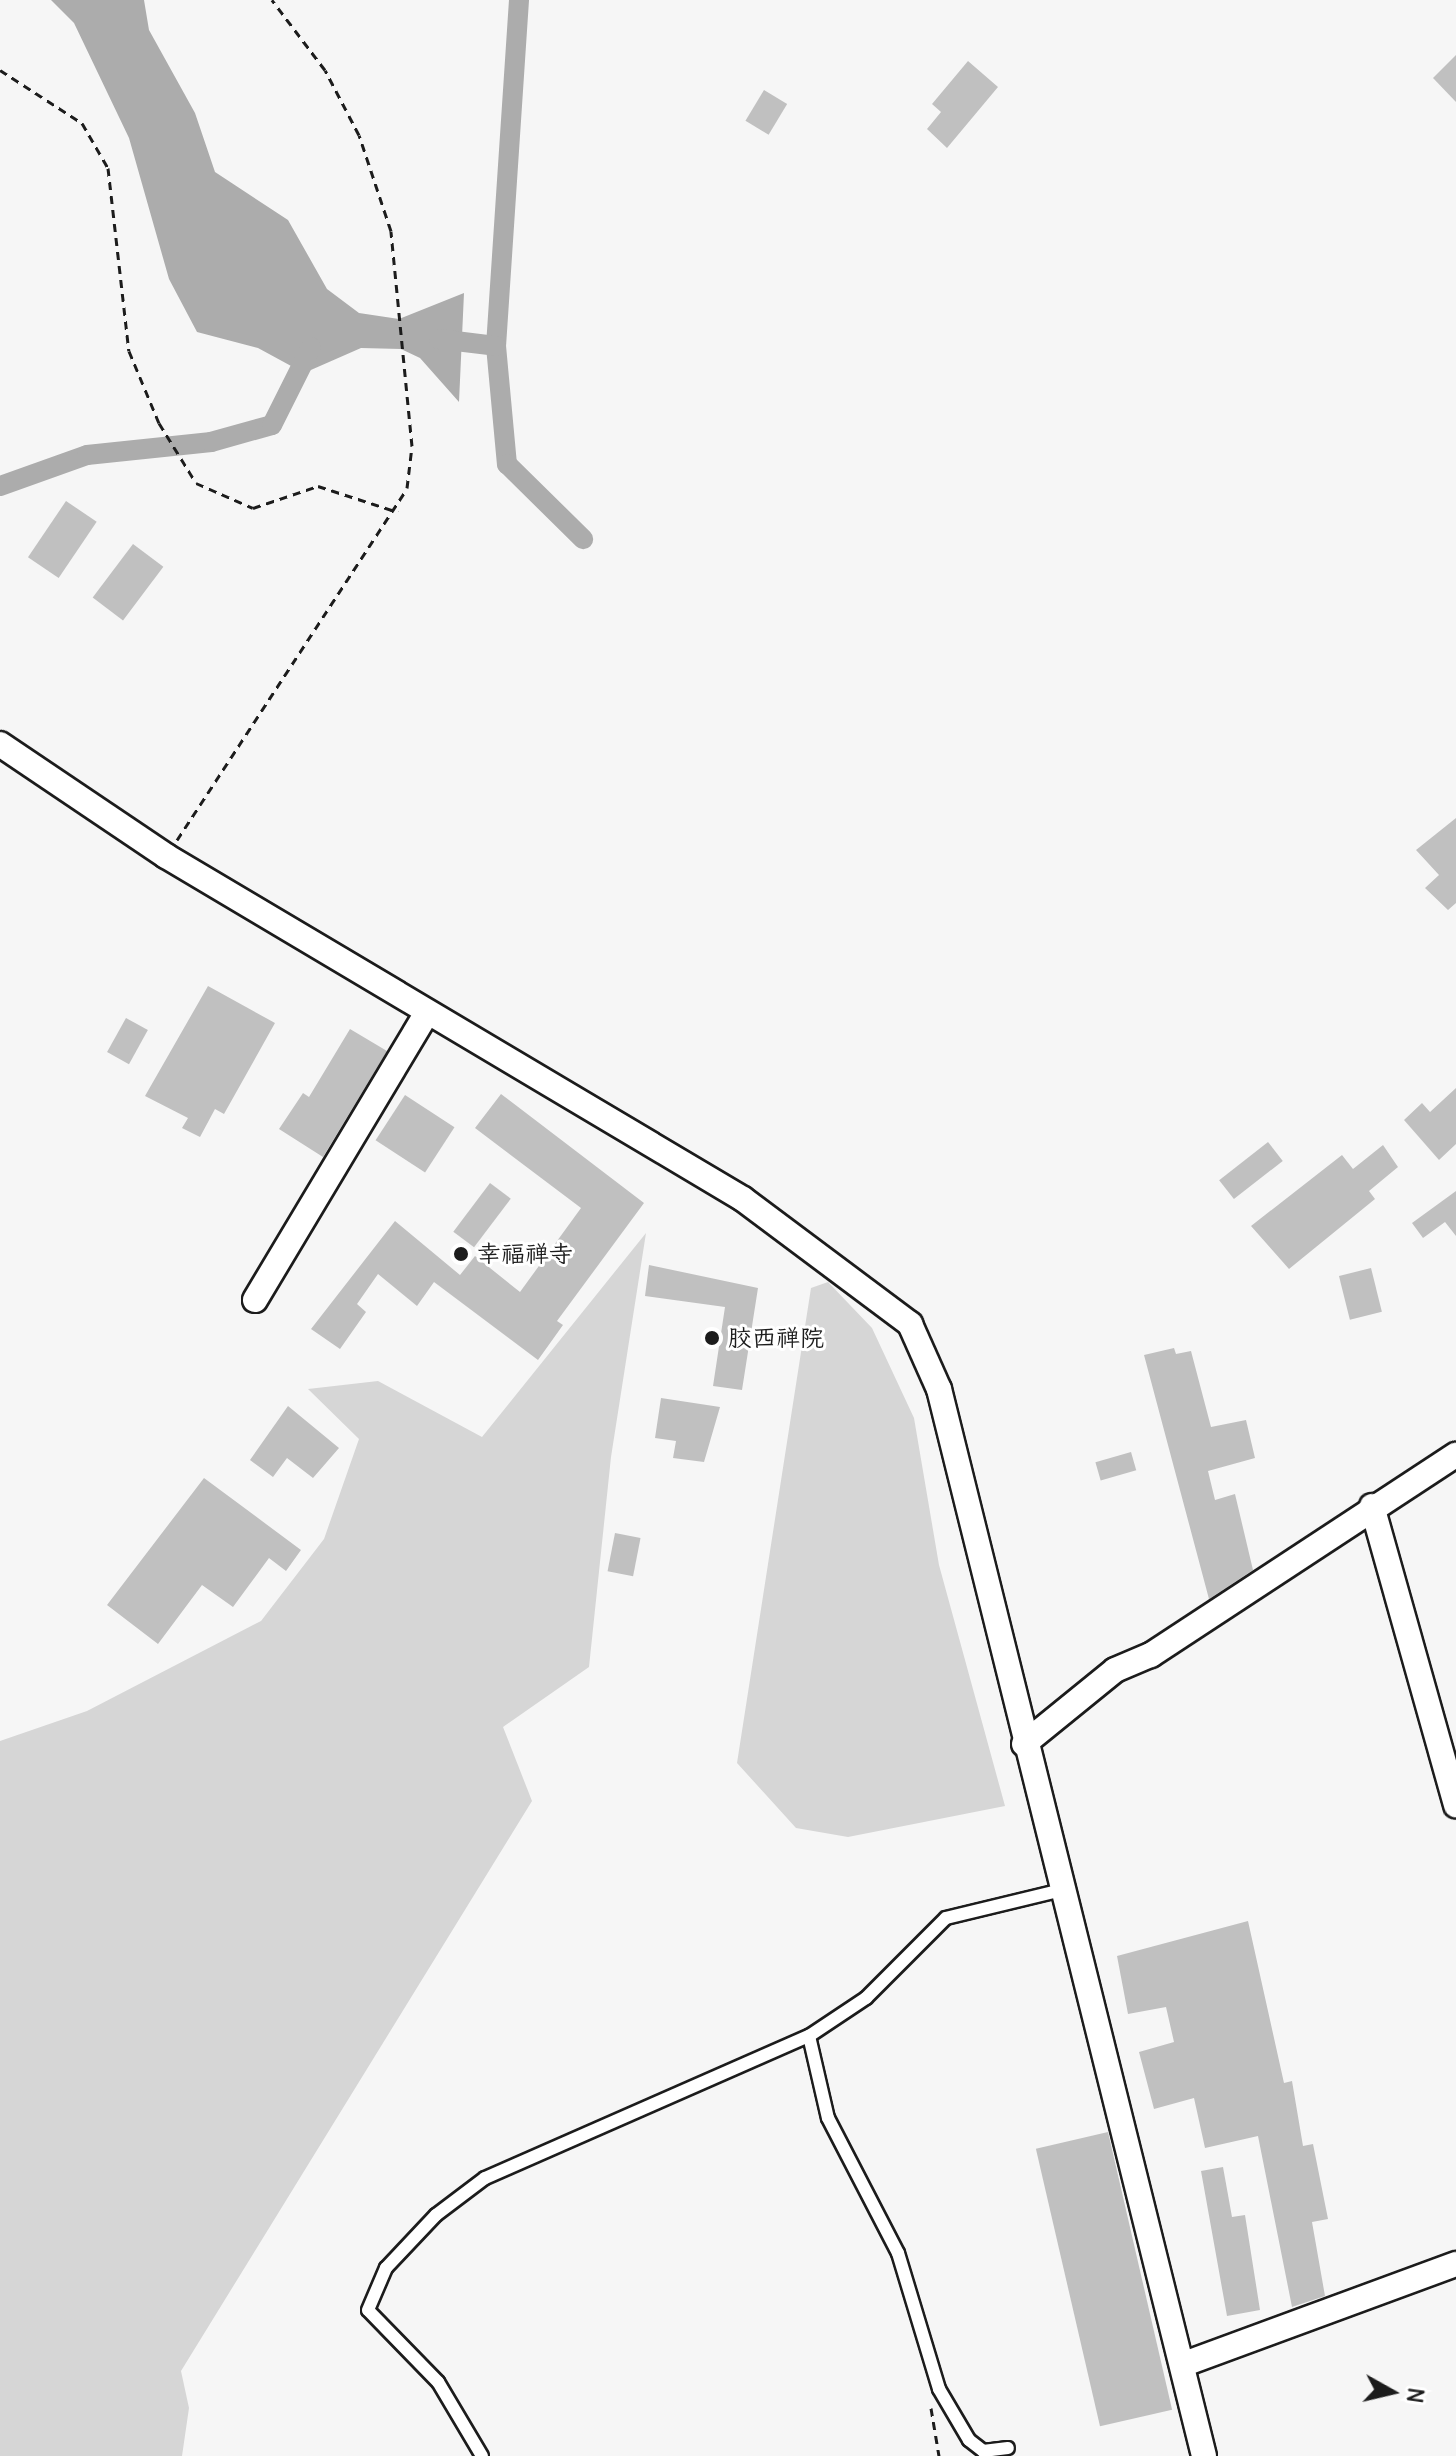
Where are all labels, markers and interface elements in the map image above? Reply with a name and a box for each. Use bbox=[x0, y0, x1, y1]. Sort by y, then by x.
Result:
place label: 幸福禅寺 bbox=[477, 1240, 573, 1268]
marker: 幸福禅寺 bbox=[452, 1245, 470, 1263]
place label: 胶西禅院 bbox=[728, 1324, 824, 1352]
marker: 胶西禅院 bbox=[703, 1329, 721, 1347]
north arrow bbox=[1352, 2352, 1432, 2432]
text: N bbox=[1401, 2386, 1431, 2405]

